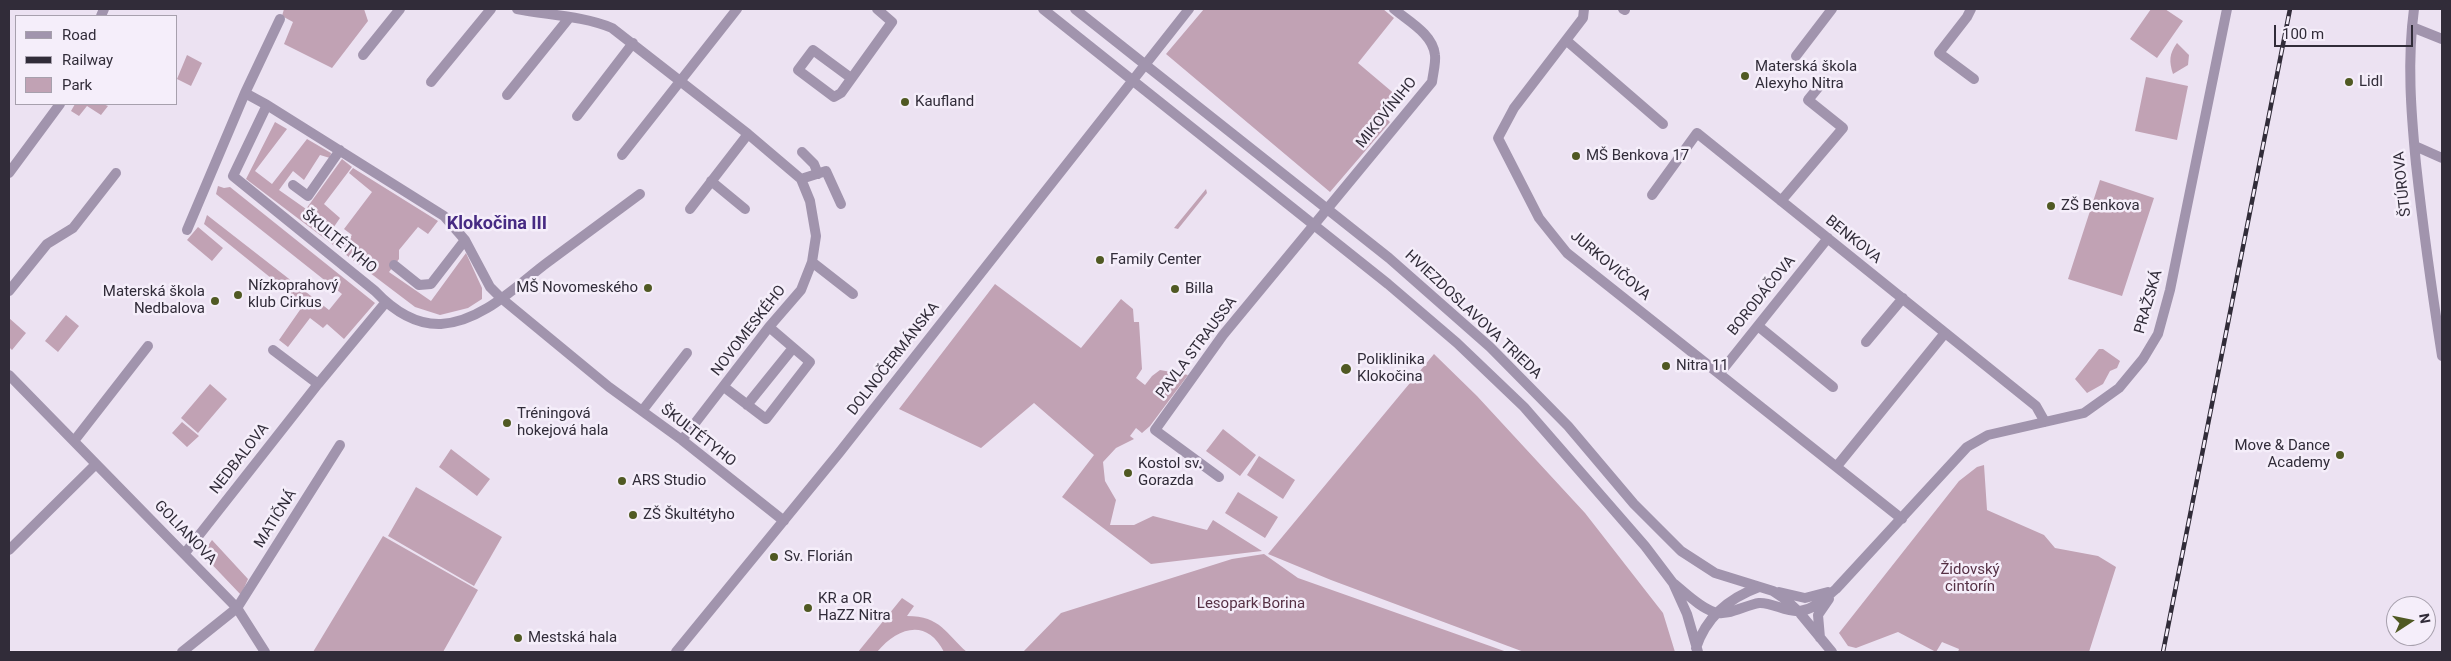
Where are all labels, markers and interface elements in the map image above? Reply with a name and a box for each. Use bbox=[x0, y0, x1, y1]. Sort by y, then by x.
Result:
legend bbox=[15, 15, 178, 105]
scale bar bbox=[2276, 15, 2415, 47]
text: 100 m bbox=[2282, 25, 2324, 43]
text: Road bbox=[62, 26, 96, 44]
text: Railway bbox=[62, 51, 113, 69]
place label: Materská škola Alexyho Nitra bbox=[1755, 58, 1857, 93]
marker: Materská škola Alexyho Nitra bbox=[1739, 70, 1751, 82]
place label: Lidl bbox=[2359, 73, 2383, 91]
street label: MIKOVÍNIHO bbox=[1353, 74, 1421, 152]
text: Park bbox=[62, 76, 92, 94]
marker: Lidl bbox=[2343, 76, 2355, 88]
place label: Kaufland bbox=[915, 93, 974, 111]
marker: Kaufland bbox=[899, 96, 911, 108]
place label: MŠ Benkova 17 bbox=[1586, 147, 1689, 165]
marker: MŠ Benkova 17 bbox=[1570, 150, 1582, 162]
street label: ŠTÚROVA bbox=[2391, 150, 2415, 218]
place label: ZŠ Benkova bbox=[2061, 197, 2140, 215]
marker: ZŠ Benkova bbox=[2045, 200, 2057, 212]
street label: ŠKULTÉTYHO bbox=[298, 206, 380, 278]
street label: BENKOVA bbox=[1821, 212, 1885, 268]
district label: Klokočina III bbox=[447, 213, 547, 235]
street label: JURKOVIČOVA bbox=[1566, 227, 1654, 305]
street label: HVIEZDOSLAVOVA TRIEDA bbox=[1401, 247, 1545, 383]
place label: Family Center bbox=[1110, 251, 1201, 269]
street label: BORODÁČOVA bbox=[1724, 253, 1800, 339]
marker: Family Center bbox=[1094, 254, 1106, 266]
street label: PRAŽSKÁ bbox=[2131, 268, 2167, 336]
place label: Nízkoprahový klub Cirkus bbox=[248, 277, 338, 312]
place label: MŠ Novomeského bbox=[516, 279, 638, 297]
place label: Billa bbox=[1185, 280, 1213, 298]
marker: MŠ Novomeského bbox=[642, 282, 654, 294]
street label: NOVOMESKÉHO bbox=[708, 282, 790, 380]
place label: Materská škola Nedbalova bbox=[103, 283, 205, 318]
marker: Billa bbox=[1169, 283, 1181, 295]
marker: Nízkoprahový klub Cirkus bbox=[232, 289, 244, 301]
street label: PAVLA STRAUSSA bbox=[1153, 293, 1241, 403]
marker: Materská škola Nedbalova bbox=[209, 295, 221, 307]
street label: DOLNOČERMÁNSKA bbox=[844, 299, 944, 419]
place label: Poliklinika Klokočina bbox=[1357, 351, 1425, 386]
place label: Nitra 11 bbox=[1676, 357, 1729, 375]
marker: Nitra 11 bbox=[1660, 360, 1672, 372]
marker: Poliklinika Klokočina bbox=[1339, 362, 1353, 376]
street label: ŠKULTÉTYHO bbox=[657, 401, 739, 471]
place label: Tréningová hokejová hala bbox=[517, 405, 609, 440]
marker: Tréningová hokejová hala bbox=[501, 417, 513, 429]
street label: NEDBALOVA bbox=[207, 420, 273, 498]
place label: Move & Dance Academy bbox=[2234, 437, 2330, 472]
marker: Move & Dance Academy bbox=[2334, 449, 2346, 461]
place label: Kostol sv. Gorazda bbox=[1138, 455, 1202, 490]
marker: Kostol sv. Gorazda bbox=[1122, 467, 1134, 479]
place label: ARS Studio bbox=[632, 472, 706, 490]
marker: ARS Studio bbox=[616, 475, 628, 487]
street label: MATIČNÁ bbox=[251, 486, 301, 552]
street label: GOLIANOVA bbox=[150, 497, 220, 569]
place label: ZŠ Škultétyho bbox=[643, 506, 735, 524]
marker: ZŠ Škultétyho bbox=[627, 509, 639, 521]
place label: Sv. Florián bbox=[784, 548, 853, 566]
marker: Sv. Florián bbox=[768, 551, 780, 563]
park label: Židovský cintorín bbox=[1940, 561, 2000, 596]
place label: KR a OR HaZZ Nitra bbox=[818, 590, 891, 625]
park label: Lesopark Borina bbox=[1197, 595, 1305, 613]
north arrow bbox=[2386, 596, 2436, 646]
marker: KR a OR HaZZ Nitra bbox=[802, 602, 814, 614]
text: N bbox=[2416, 612, 2434, 625]
place label: Mestská hala bbox=[528, 629, 617, 647]
marker: Mestská hala bbox=[512, 632, 524, 644]

